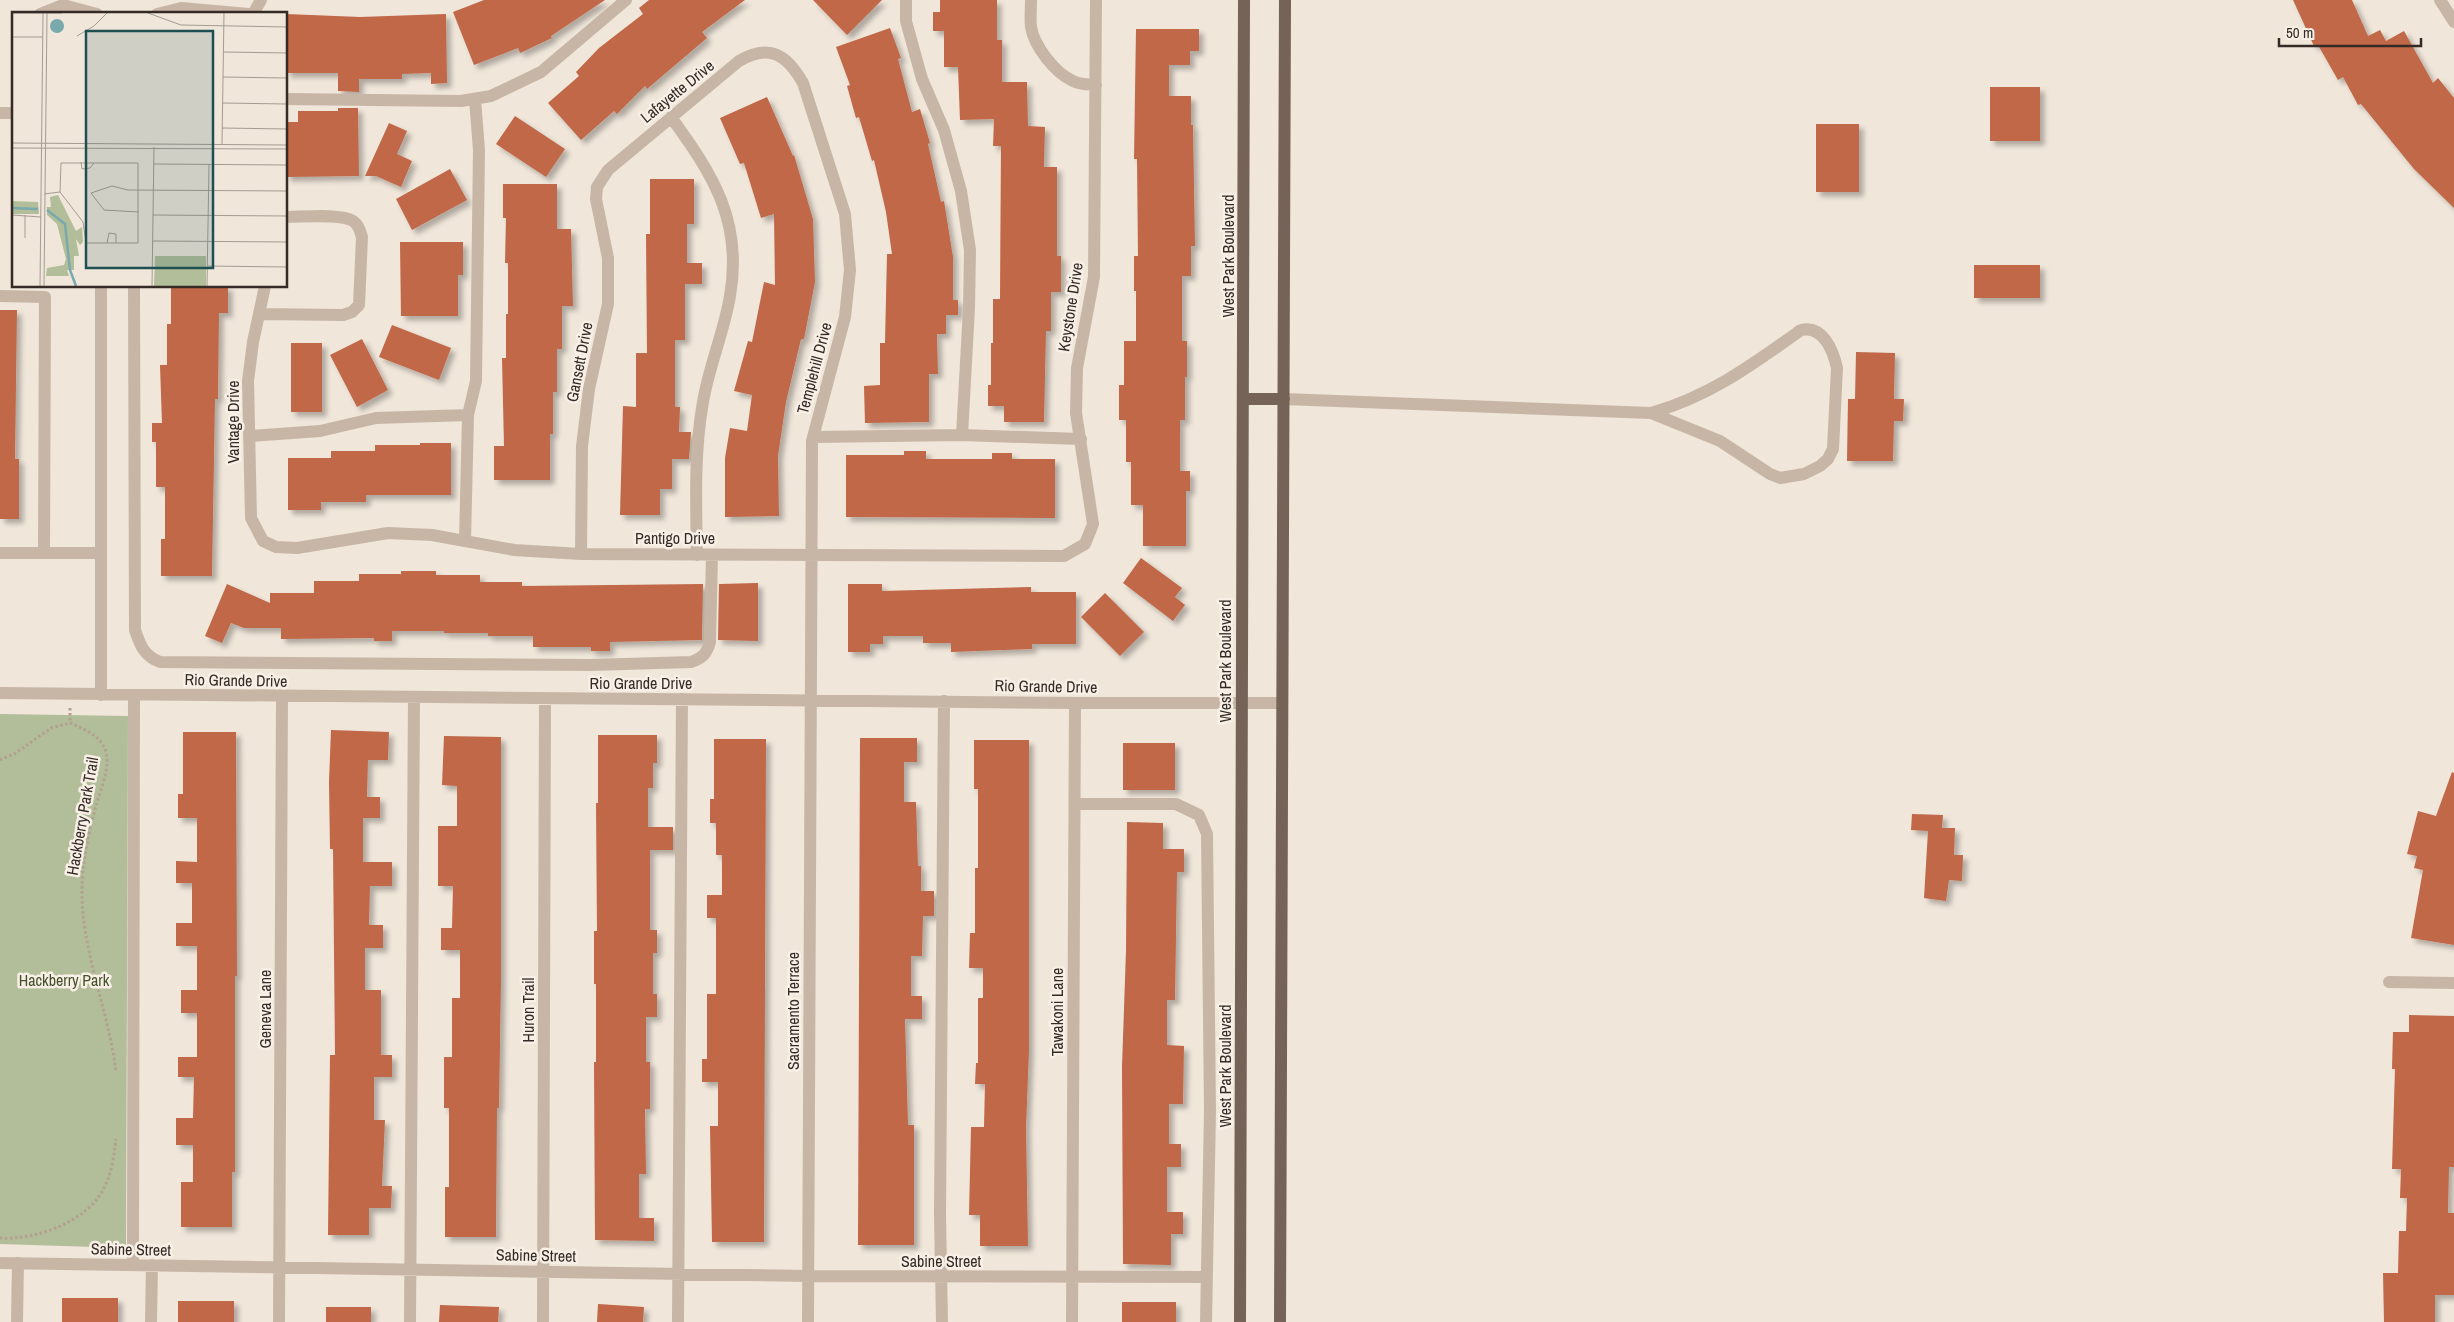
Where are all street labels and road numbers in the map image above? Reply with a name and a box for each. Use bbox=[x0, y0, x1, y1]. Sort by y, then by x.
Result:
street label: Lafayette Drive bbox=[636, 54, 718, 128]
street label: West Park Boulevard bbox=[1217, 194, 1239, 318]
street label: Keystone Drive bbox=[1052, 261, 1088, 353]
street label: Gansett Drive bbox=[560, 320, 598, 404]
street label: Templehill Drive bbox=[791, 320, 837, 416]
street label: Vantage Drive bbox=[222, 381, 244, 463]
street label: Pantigo Drive bbox=[635, 527, 715, 549]
street label: West Park Boulevard bbox=[1214, 599, 1236, 723]
street label: Rio Grande Drive bbox=[184, 668, 288, 692]
street label: Rio Grande Drive bbox=[590, 672, 692, 694]
street label: Rio Grande Drive bbox=[994, 674, 1098, 698]
street label: Hackberry Park Trail bbox=[61, 755, 103, 877]
street label: Sacramento Terrace bbox=[782, 952, 804, 1070]
street label: Tawakoni Lane bbox=[1046, 968, 1068, 1056]
street label: Geneva Lane bbox=[254, 970, 276, 1048]
street label: Huron Trail bbox=[517, 977, 539, 1042]
street label: West Park Boulevard bbox=[1214, 1004, 1236, 1128]
street label: Sabine Street bbox=[91, 1237, 172, 1261]
street label: Sabine Street bbox=[496, 1243, 577, 1267]
street label: Sabine Street bbox=[901, 1250, 981, 1272]

